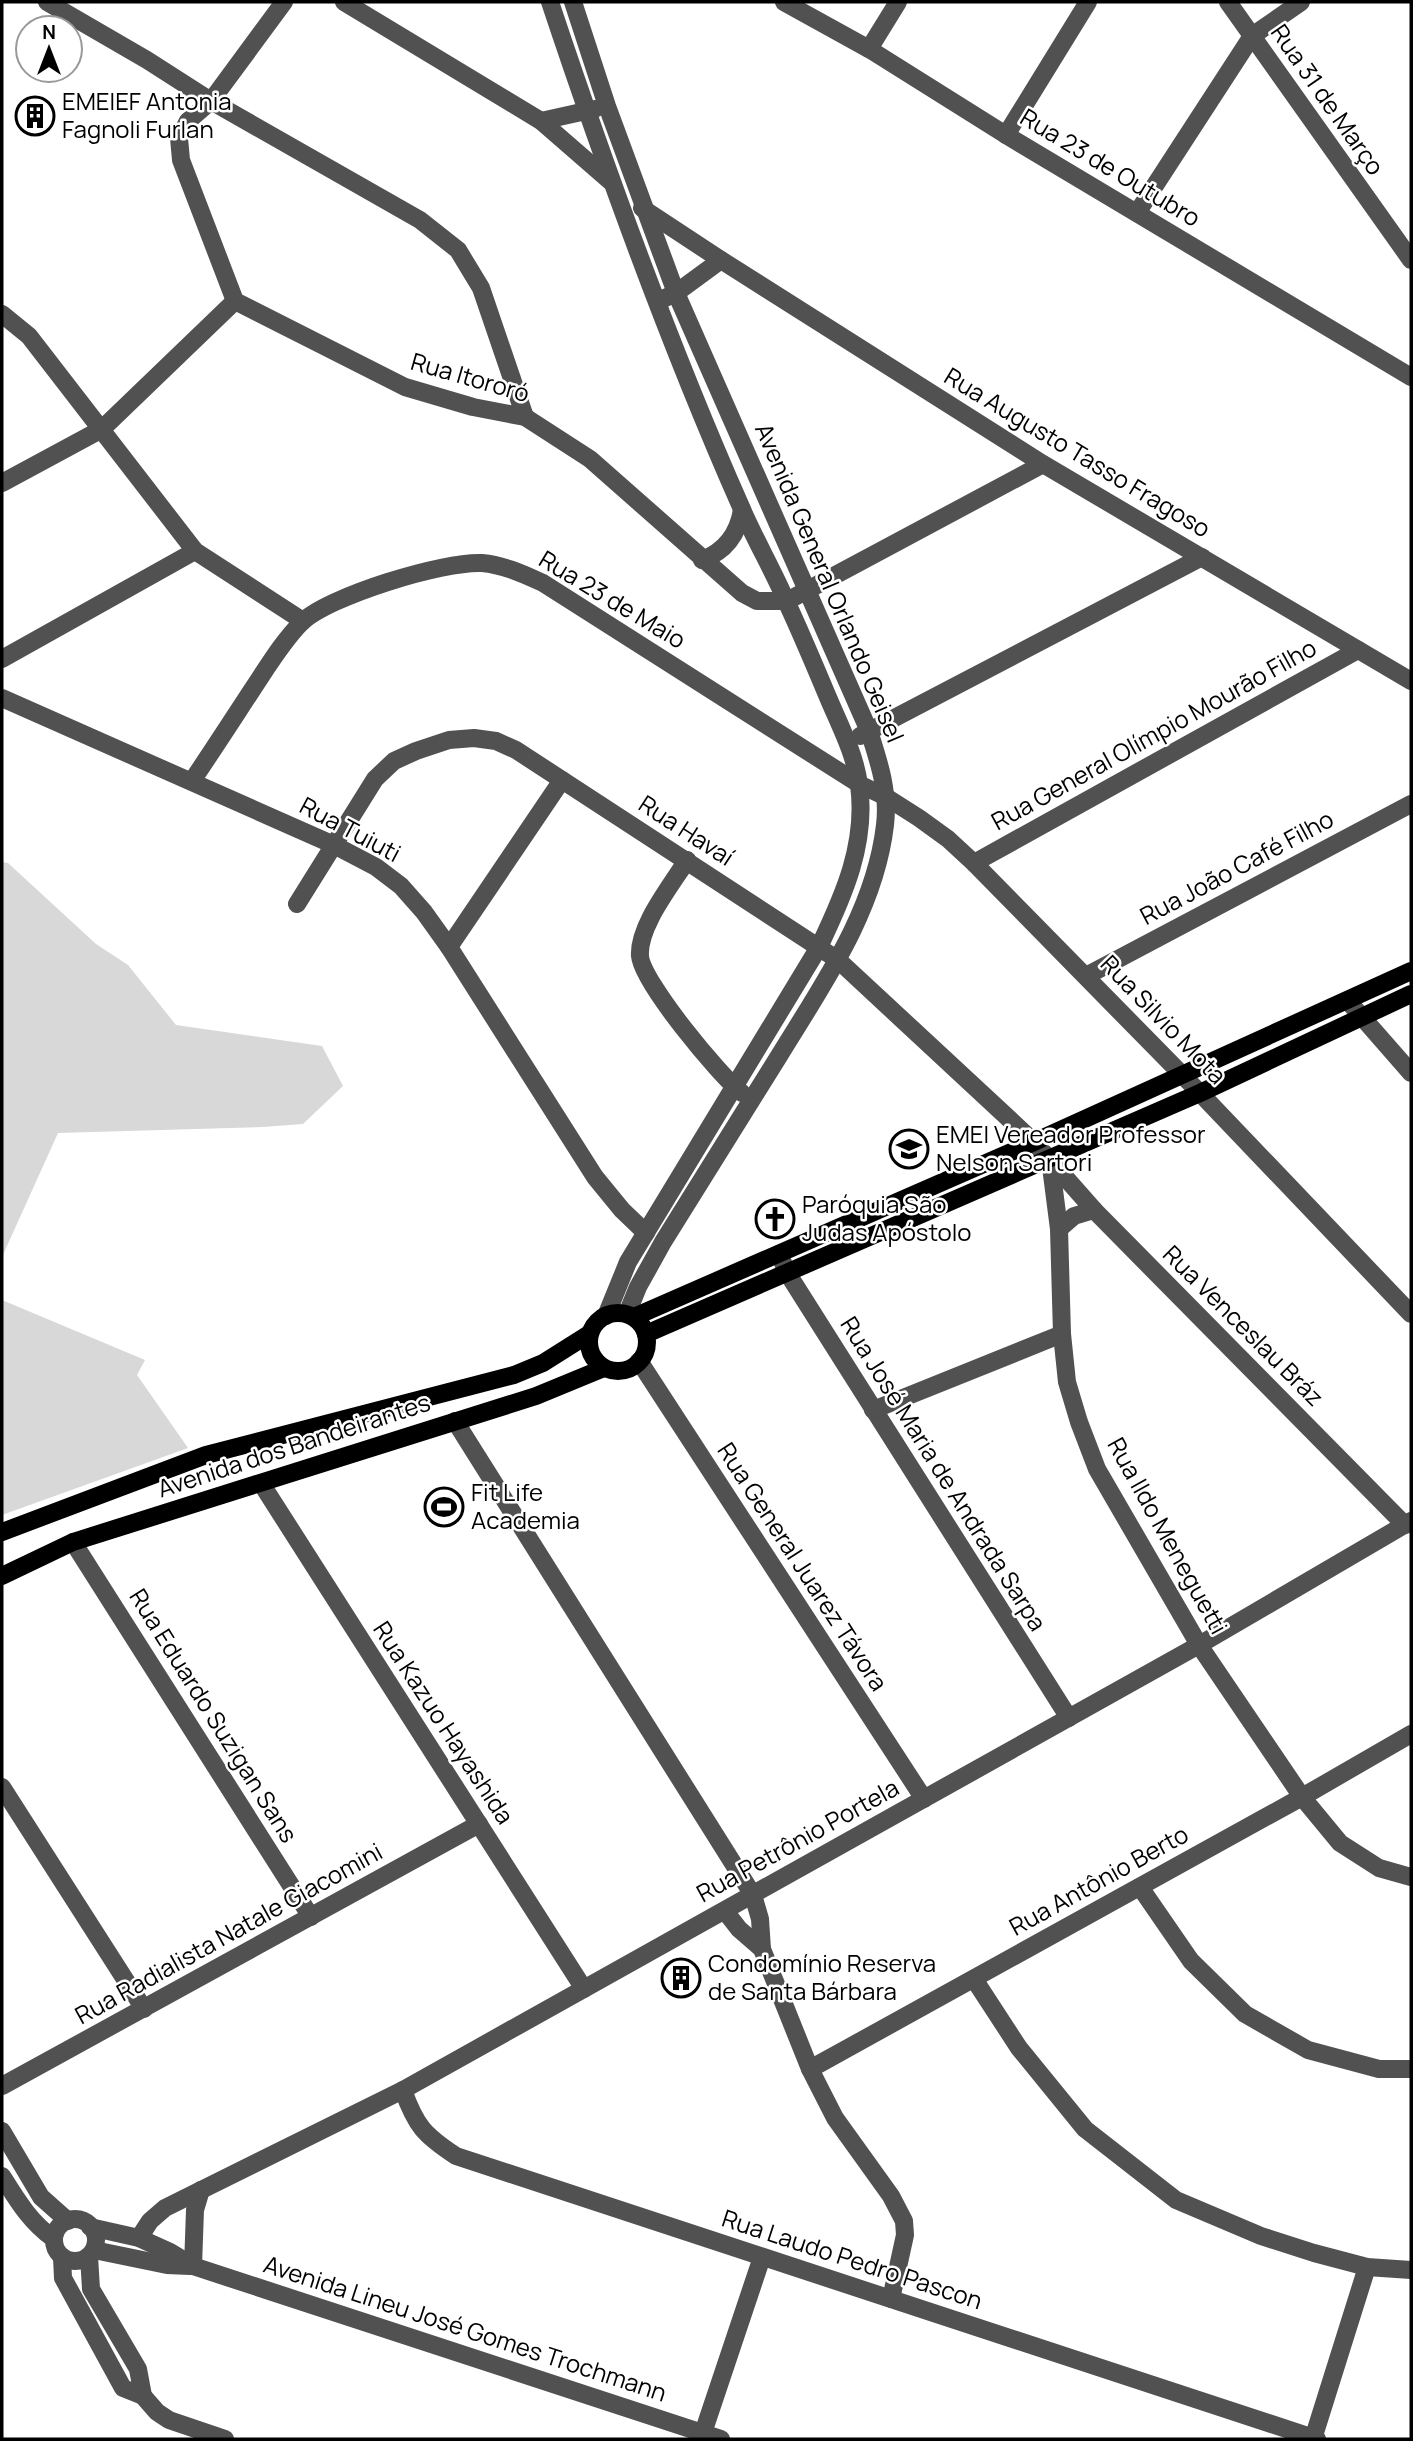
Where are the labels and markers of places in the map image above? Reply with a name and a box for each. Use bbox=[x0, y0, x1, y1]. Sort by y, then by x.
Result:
place label: EMEIEF Antonia Fagnoli Furlan bbox=[62, 84, 232, 145]
building icon: EMEIEF Antonia Fagnoli Furlan bbox=[14, 95, 56, 137]
place label: EMEI Vereador Professor Nelson Sartori bbox=[936, 1117, 1206, 1178]
school or university icon: EMEI Vereador Professor Nelson Sartori bbox=[888, 1128, 930, 1170]
place label: Paróquia São Judas Apóstolo bbox=[802, 1187, 972, 1248]
church icon: Paróquia São Judas Apóstolo bbox=[754, 1198, 796, 1240]
place label: Fit Life Academia bbox=[471, 1475, 580, 1536]
sports icon: Fit Life Academia bbox=[423, 1486, 465, 1528]
place label: Condomínio Reserva de Santa Bárbara bbox=[708, 1946, 936, 2007]
building icon: Condomínio Reserva de Santa Bárbara bbox=[660, 1957, 702, 1999]

